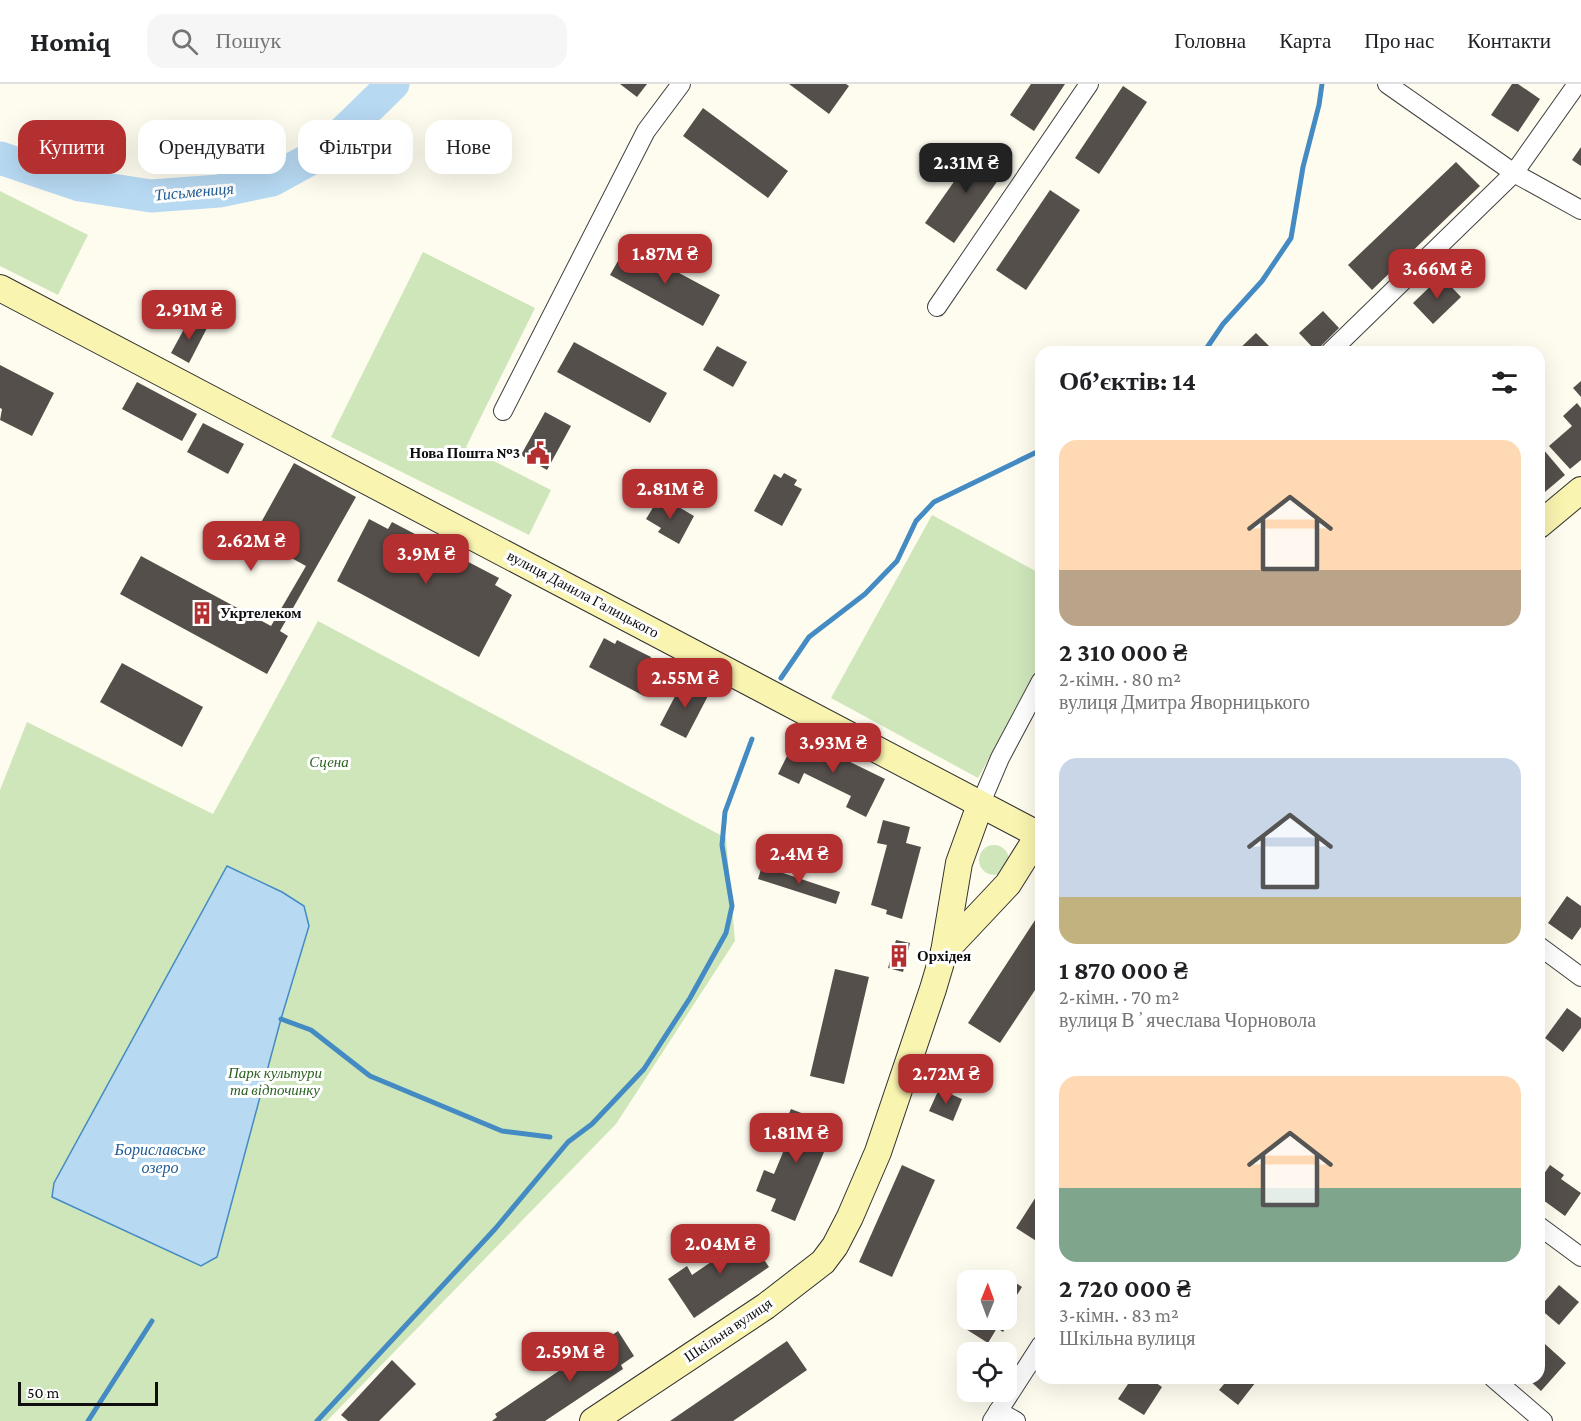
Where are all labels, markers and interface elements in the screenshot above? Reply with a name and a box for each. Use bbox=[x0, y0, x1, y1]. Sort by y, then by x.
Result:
search box bbox=[147, 14, 567, 68]
icon: search bbox=[168, 25, 201, 58]
text: Homiq bbox=[30, 26, 111, 57]
text: Пошук bbox=[216, 28, 281, 53]
text: Головна bbox=[1174, 29, 1246, 53]
text: Карта bbox=[1279, 29, 1331, 53]
text: Про нас bbox=[1364, 29, 1434, 53]
text: Контакти bbox=[1467, 29, 1551, 53]
chip: Купити bbox=[18, 120, 126, 174]
chip: Орендувати bbox=[138, 120, 286, 174]
chip: Фільтри bbox=[298, 120, 413, 174]
chip: Нове bbox=[425, 120, 512, 174]
pin: 2.31M ₴ bbox=[911, 143, 1021, 194]
text: 2.31M ₴ bbox=[933, 151, 999, 173]
water label: Тисьмениця bbox=[154, 180, 235, 204]
pin: 1.87M ₴ bbox=[610, 234, 720, 285]
text: 1.87M ₴ bbox=[632, 242, 698, 264]
pin: 3.66M ₴ bbox=[1382, 249, 1492, 300]
text: 3.66M ₴ bbox=[1402, 257, 1472, 279]
pin: 2.91M ₴ bbox=[134, 290, 244, 341]
text: 2.91M ₴ bbox=[156, 298, 222, 320]
icon: filters bbox=[1488, 366, 1521, 399]
text: Об’єктів: 14 bbox=[1059, 367, 1196, 396]
public building icon: Нова Пошта №3 bbox=[525, 440, 551, 466]
place label: Нова Пошта №3 bbox=[409, 445, 520, 461]
pin: 2.81M ₴ bbox=[615, 469, 725, 520]
text: 2.81M ₴ bbox=[636, 477, 704, 499]
icon: home bbox=[1236, 479, 1344, 587]
pin: 2.62M ₴ bbox=[196, 521, 306, 572]
text: 2.62M ₴ bbox=[217, 529, 285, 551]
pin: 3.9M ₴ bbox=[377, 534, 475, 585]
text: 3.9M ₴ bbox=[397, 542, 455, 564]
street label: вулиця Данила Галицького bbox=[504, 547, 662, 641]
building icon: Укртелеком bbox=[189, 600, 215, 626]
place label: Укртелеком bbox=[220, 605, 302, 621]
text: 2 310 000 ₴ bbox=[1059, 638, 1187, 667]
pin: 2.55M ₴ bbox=[630, 658, 740, 709]
text: 2.55M ₴ bbox=[651, 666, 719, 688]
text: 2-кімн. · 80 m² bbox=[1059, 668, 1181, 690]
text: вулиця Дмитра Яворницького bbox=[1059, 691, 1310, 713]
pin: 3.93M ₴ bbox=[778, 723, 888, 774]
text: 3.93M ₴ bbox=[799, 731, 867, 753]
park label: Сцена bbox=[309, 754, 349, 770]
icon: home bbox=[1236, 797, 1344, 905]
pin: 2.4M ₴ bbox=[750, 834, 848, 885]
text: 2.4M ₴ bbox=[770, 842, 828, 864]
building icon: Орхідея bbox=[886, 943, 912, 969]
place label: Орхідея bbox=[917, 948, 971, 964]
text: 1 870 000 ₴ bbox=[1059, 956, 1188, 985]
text: 2-кімн. · 70 m² bbox=[1059, 986, 1179, 1008]
text: вулиця Вʼячеслава Чорновола bbox=[1059, 1009, 1316, 1031]
pin: 2.72M ₴ bbox=[891, 1054, 1001, 1105]
text: 2.72M ₴ bbox=[912, 1062, 980, 1084]
park label: Парк культури та відпочинку bbox=[227, 1065, 322, 1098]
pin: 1.81M ₴ bbox=[741, 1113, 851, 1164]
icon: home bbox=[1236, 1115, 1344, 1223]
text: 1.81M ₴ bbox=[764, 1121, 828, 1143]
water label: Бориславське озеро bbox=[113, 1141, 206, 1177]
pin: 2.04M ₴ bbox=[665, 1224, 775, 1275]
text: 2.04M ₴ bbox=[685, 1232, 755, 1254]
north arrow bbox=[957, 1270, 1017, 1330]
map controls bbox=[957, 1270, 1017, 1402]
text: 2 720 000 ₴ bbox=[1059, 1274, 1191, 1303]
street label: Шкільна вулиця bbox=[681, 1295, 775, 1365]
text: 3-кімн. · 83 m² bbox=[1059, 1304, 1179, 1326]
text: Шкільна вулиця bbox=[1059, 1327, 1195, 1349]
pin: 2.59M ₴ bbox=[515, 1332, 625, 1383]
text: 2.59M ₴ bbox=[536, 1340, 604, 1362]
button: locate bbox=[957, 1342, 1017, 1402]
scale bar bbox=[18, 1379, 158, 1406]
text: 50 m bbox=[27, 1384, 59, 1401]

